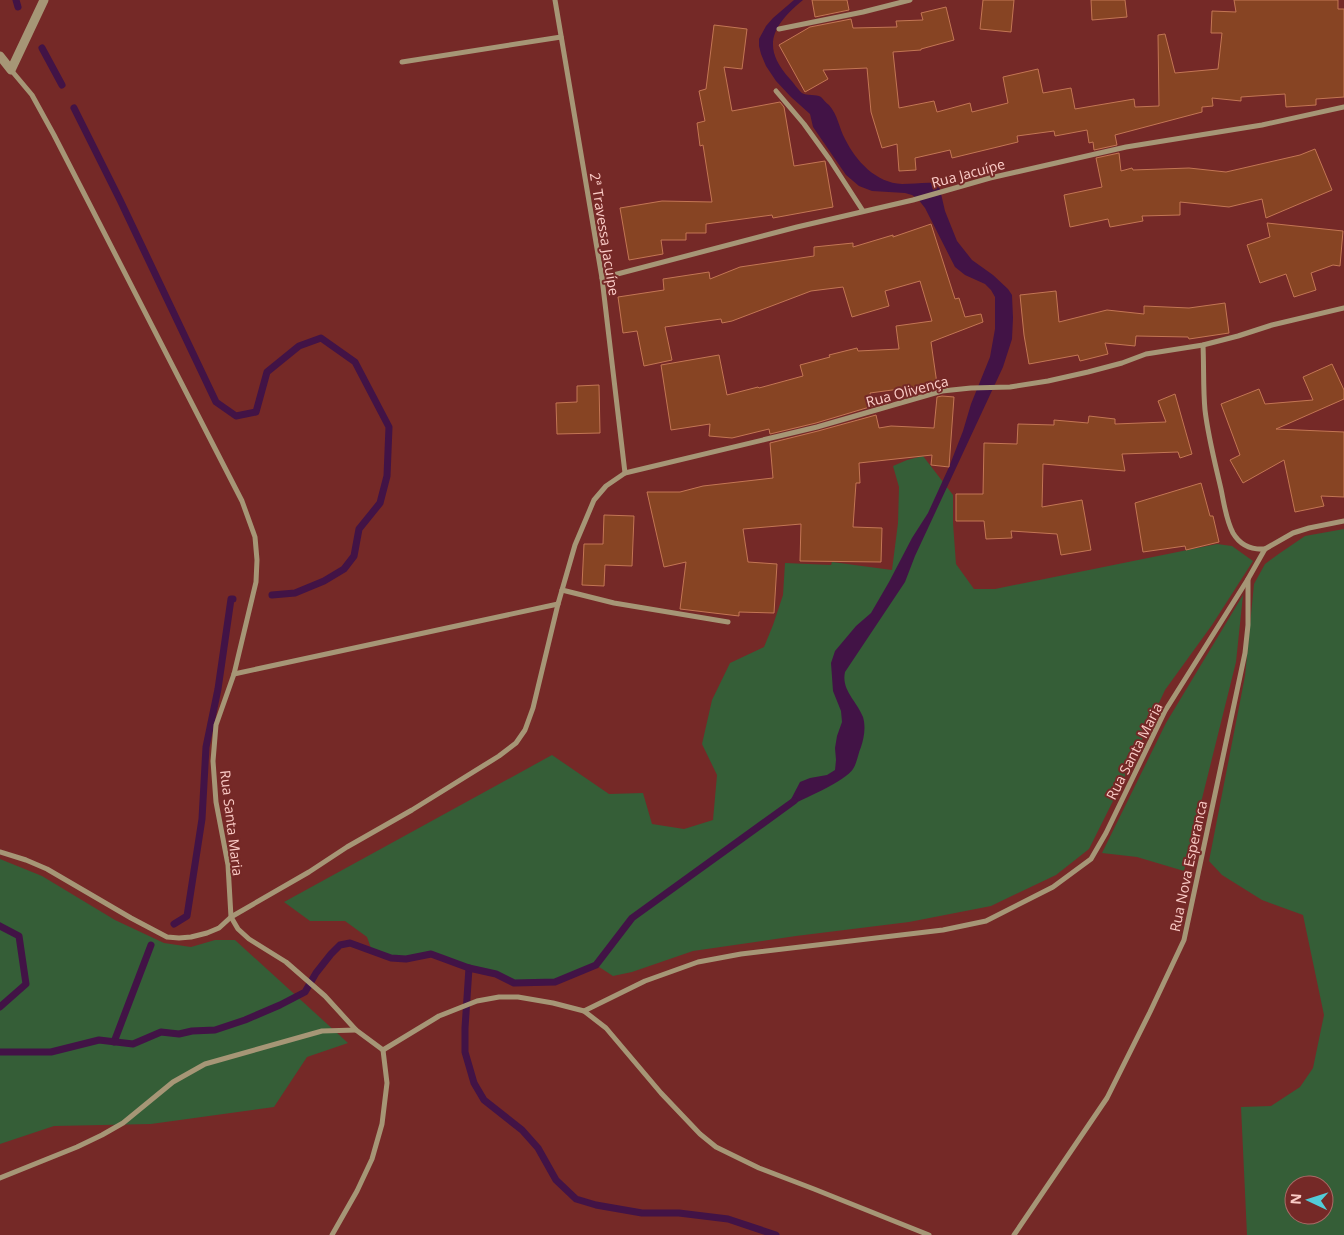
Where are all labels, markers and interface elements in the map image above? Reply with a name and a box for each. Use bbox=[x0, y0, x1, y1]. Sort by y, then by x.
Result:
street label: Rua Jacuípe bbox=[929, 154, 1007, 192]
street label: 2ª Travessa Jacuípe bbox=[586, 171, 624, 297]
street label: Rua Olivença bbox=[864, 371, 950, 411]
street label: Rua Santa Maria bbox=[1101, 699, 1167, 803]
street label: Rua Santa Maria bbox=[216, 769, 248, 877]
street label: Rua Nova Esperanca bbox=[1165, 799, 1211, 933]
north arrow bbox=[1284, 1175, 1334, 1225]
text: N bbox=[1286, 1193, 1305, 1205]

